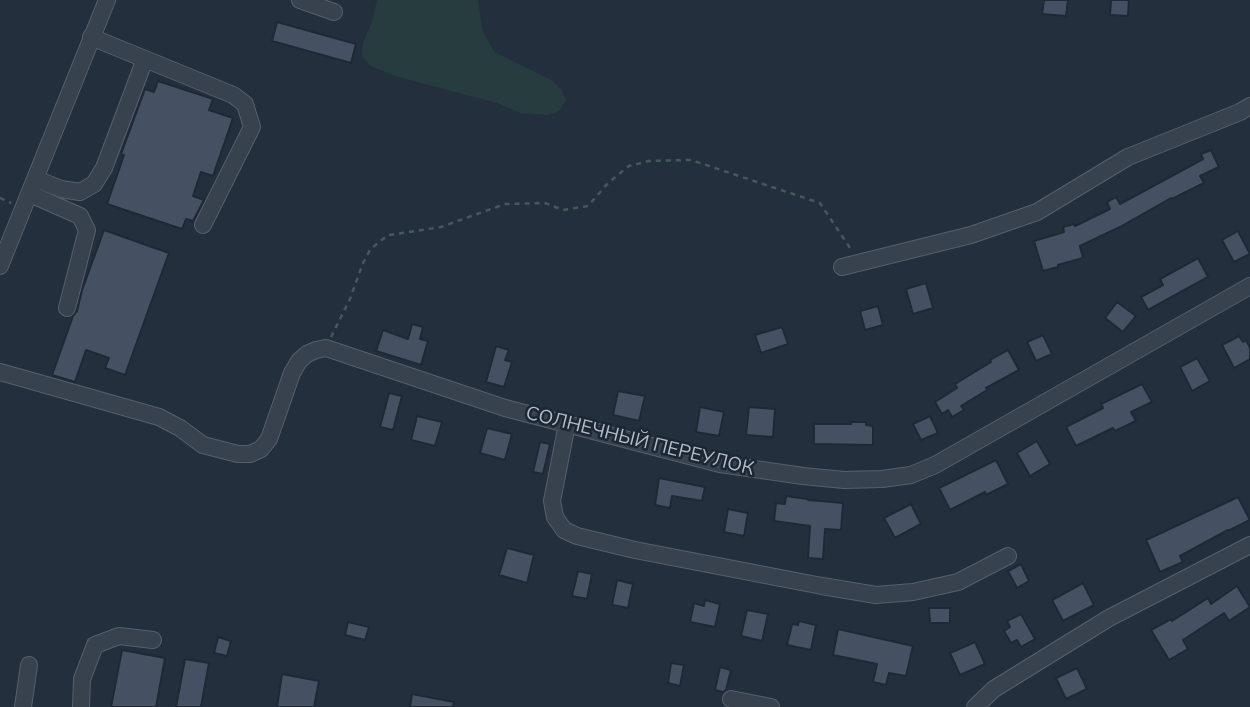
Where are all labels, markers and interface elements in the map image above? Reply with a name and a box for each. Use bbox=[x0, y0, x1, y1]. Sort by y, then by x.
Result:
street label: СОЛНЕЧНЫЙ ПЕРЕУЛОК bbox=[523, 402, 757, 480]

